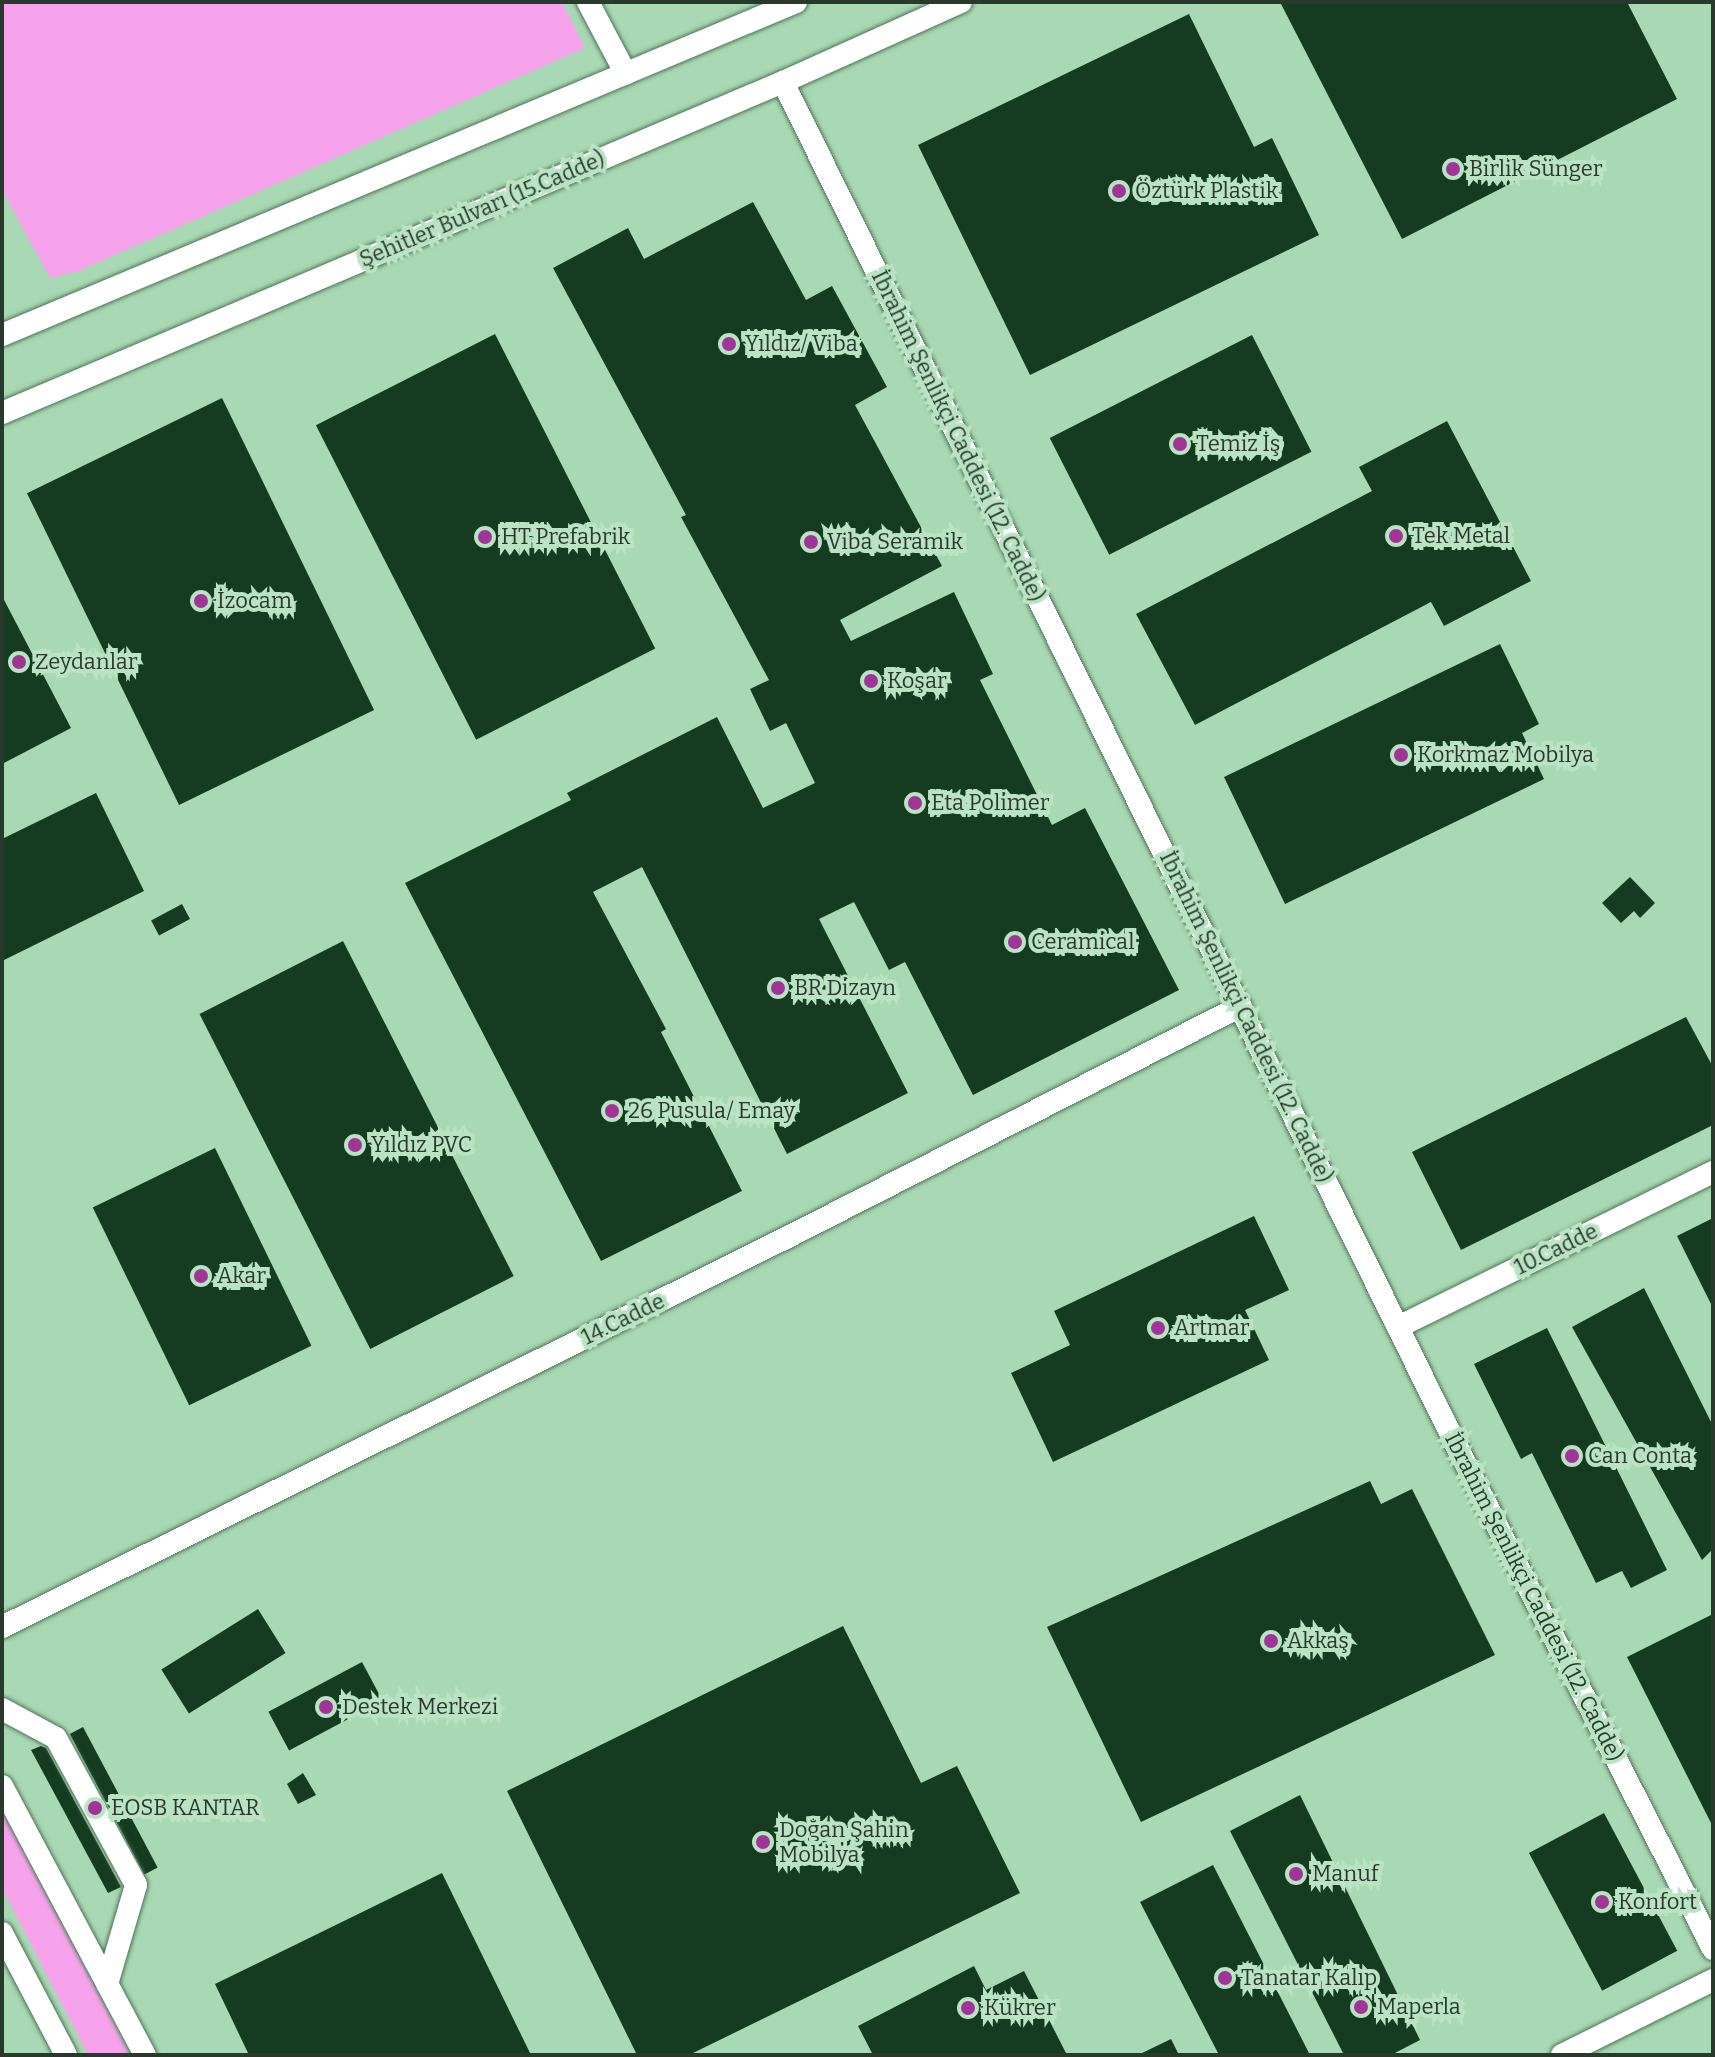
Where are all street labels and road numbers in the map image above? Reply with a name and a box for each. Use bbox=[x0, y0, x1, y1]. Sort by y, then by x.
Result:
street label: Şehitler Bulvarı (15.Cadde) bbox=[355, 145, 609, 273]
street label: İbrahim Şenlikçi Caddesi (12. Cadde) bbox=[866, 266, 1050, 606]
street label: İbrahim Şenlikçi Caddesi (12. Cadde) bbox=[1154, 847, 1338, 1187]
street label: 10.Cadde bbox=[1510, 1218, 1602, 1280]
street label: 14.Cadde bbox=[577, 1288, 669, 1350]
street label: İbrahim Şenlikçi Caddesi (12. Cadde) bbox=[1439, 1428, 1629, 1766]

